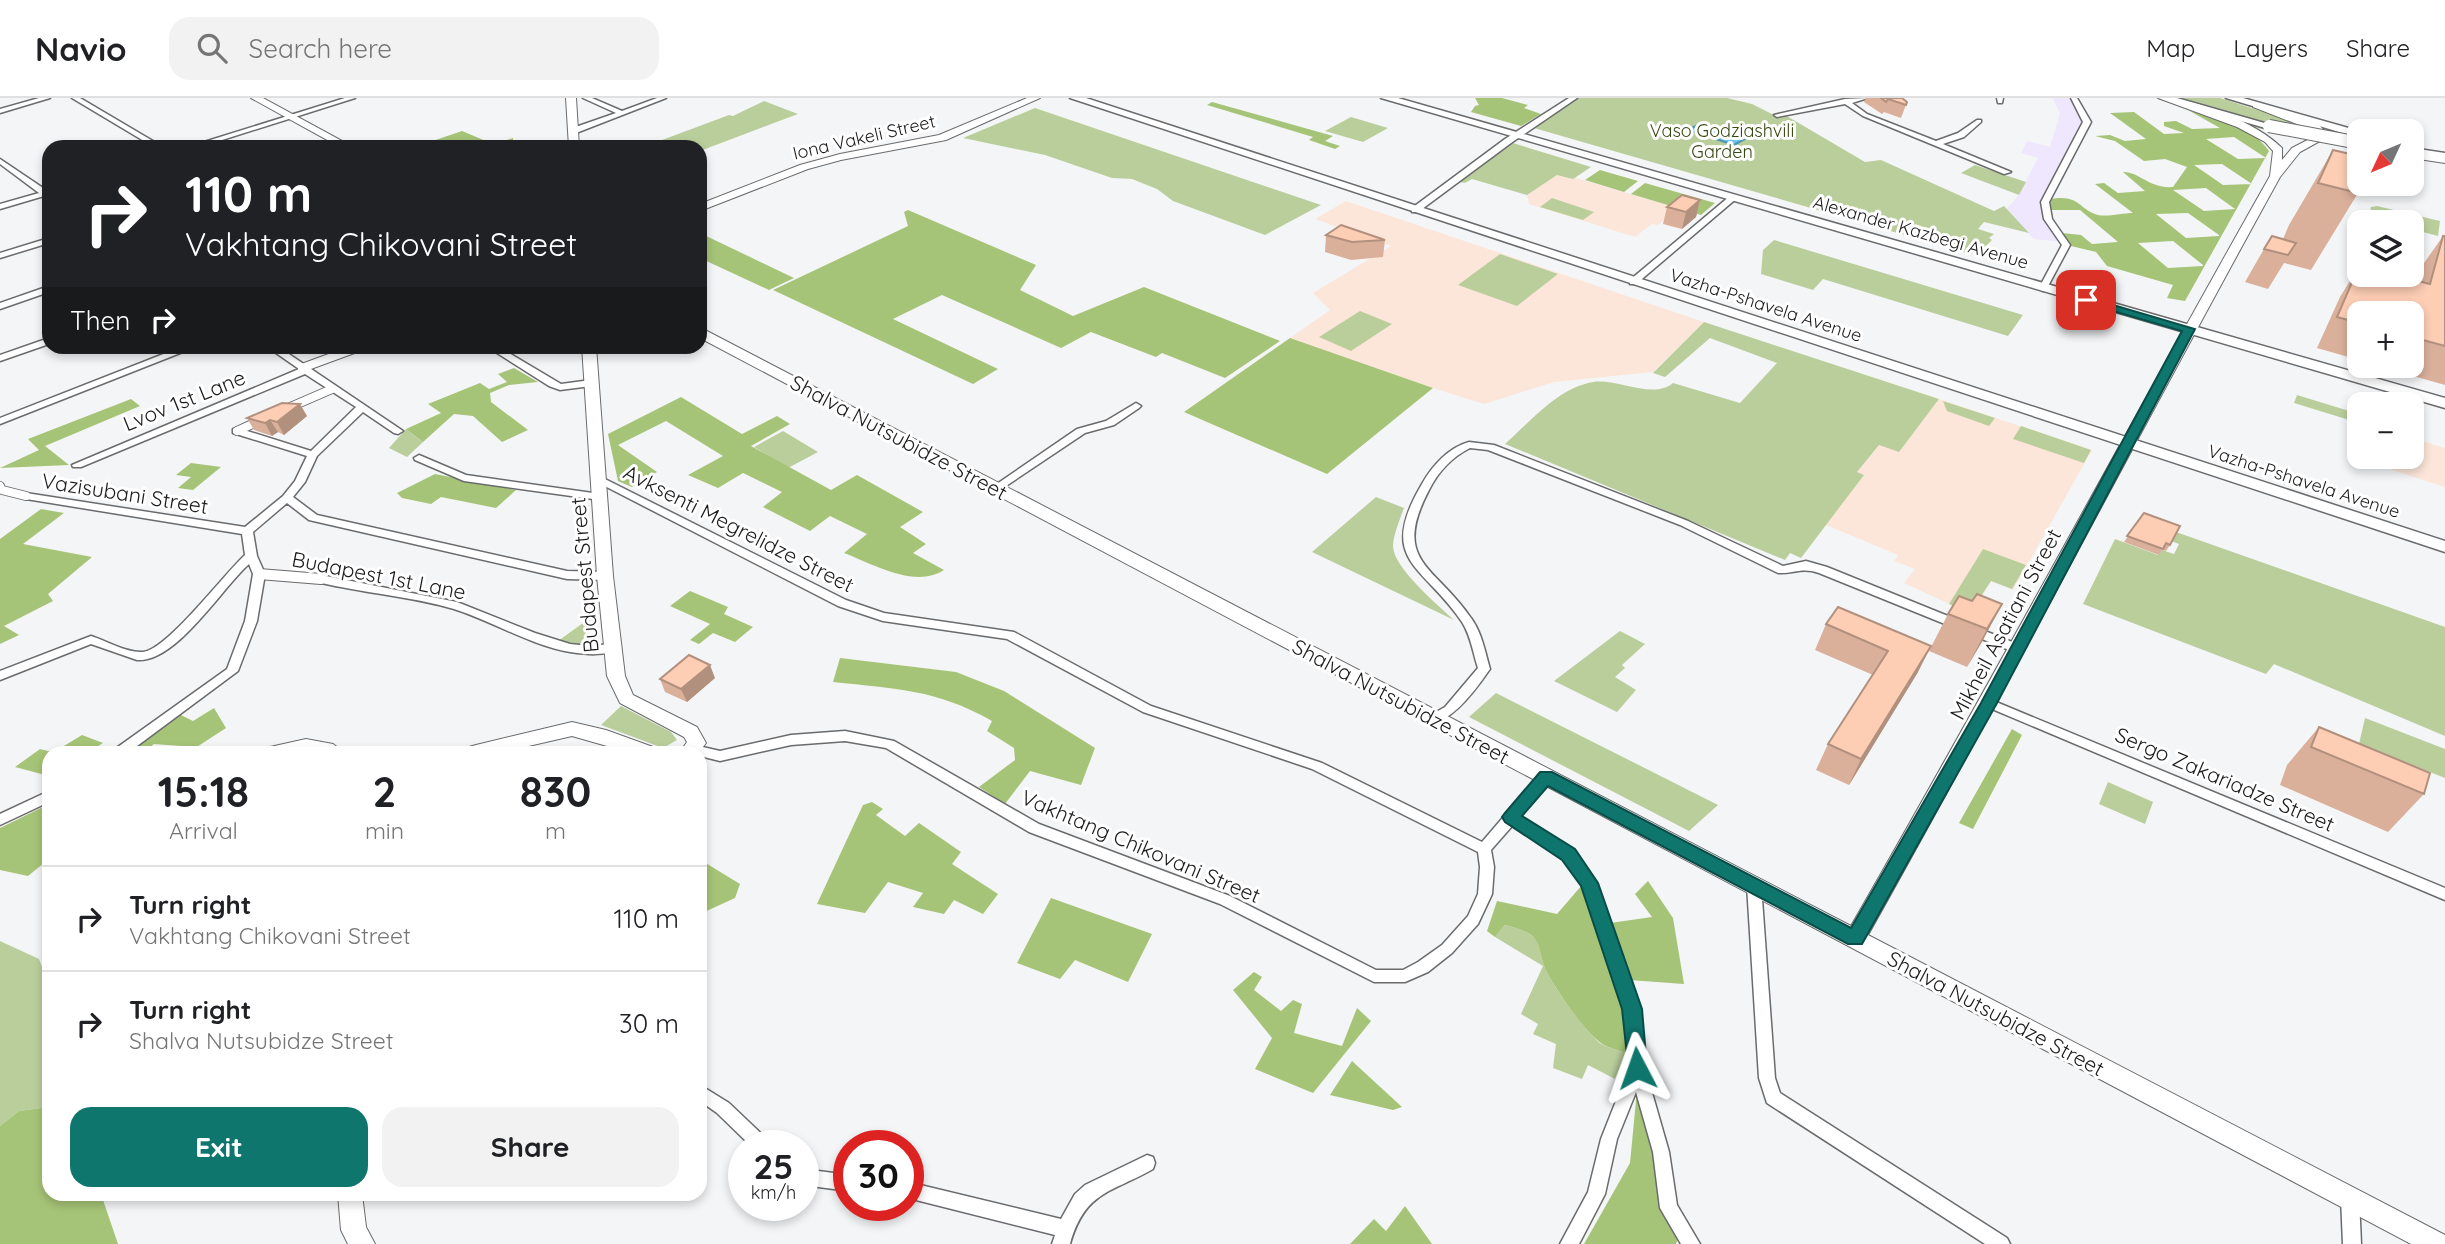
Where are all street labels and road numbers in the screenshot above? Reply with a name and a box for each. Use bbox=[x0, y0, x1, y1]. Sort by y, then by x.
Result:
street label: Iona Vakeli Street bbox=[790, 109, 938, 165]
street label: Alexander Kazbegi Avenue bbox=[1811, 190, 2031, 274]
street label: Vazha-Pshavela Avenue bbox=[1667, 263, 1865, 347]
street label: Lvov 1st Lane bbox=[119, 364, 249, 436]
street label: Shalva Nutsubidze Street bbox=[786, 369, 1012, 505]
street label: Vazha-Pshavela Avenue bbox=[2205, 439, 2403, 523]
street label: Avksenti Megrelidze Street bbox=[619, 459, 859, 597]
street label: Vazisubani Street bbox=[40, 467, 210, 519]
street label: Budapest Street bbox=[564, 496, 604, 654]
street label: Mikheil Asatiani Street bbox=[1944, 524, 2066, 724]
street label: Budapest 1st Lane bbox=[290, 545, 468, 605]
street label: Shalva Nutsubidze Street bbox=[1288, 633, 1514, 769]
street label: Sergo Zakariadze Street bbox=[2112, 721, 2338, 837]
street label: Vakhtang Chikovani Street bbox=[1017, 784, 1265, 908]
street label: Shalva Nutsubidze Street bbox=[1883, 945, 2109, 1081]

